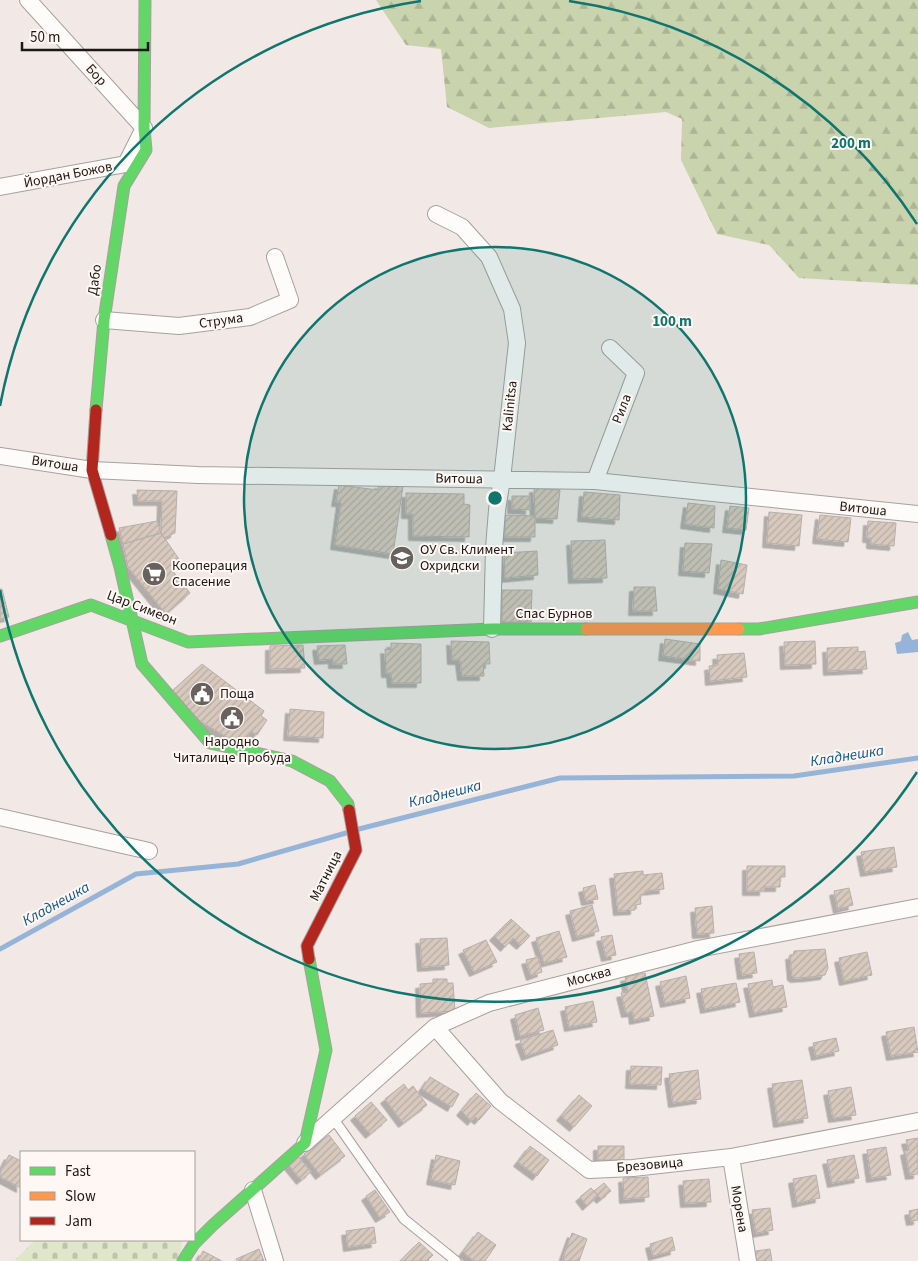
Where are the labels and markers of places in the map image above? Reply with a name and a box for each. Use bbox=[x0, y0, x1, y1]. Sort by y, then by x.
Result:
centre of rings bbox=[486, 489, 504, 507]
place label: ОУ Св. Климент Охридски bbox=[420, 540, 515, 576]
school or university icon: ОУ Св. Климент Охридски bbox=[389, 545, 415, 571]
place label: Кооперация Спасение bbox=[172, 556, 247, 592]
supermarket icon: Кооперация Спасение bbox=[141, 561, 167, 587]
public building icon: Поща bbox=[189, 681, 215, 707]
place label: Поща bbox=[220, 684, 254, 704]
public building icon: Народно Читалище Пробуда bbox=[219, 705, 245, 731]
place label: Народно Читалище Пробуда bbox=[173, 732, 291, 768]

